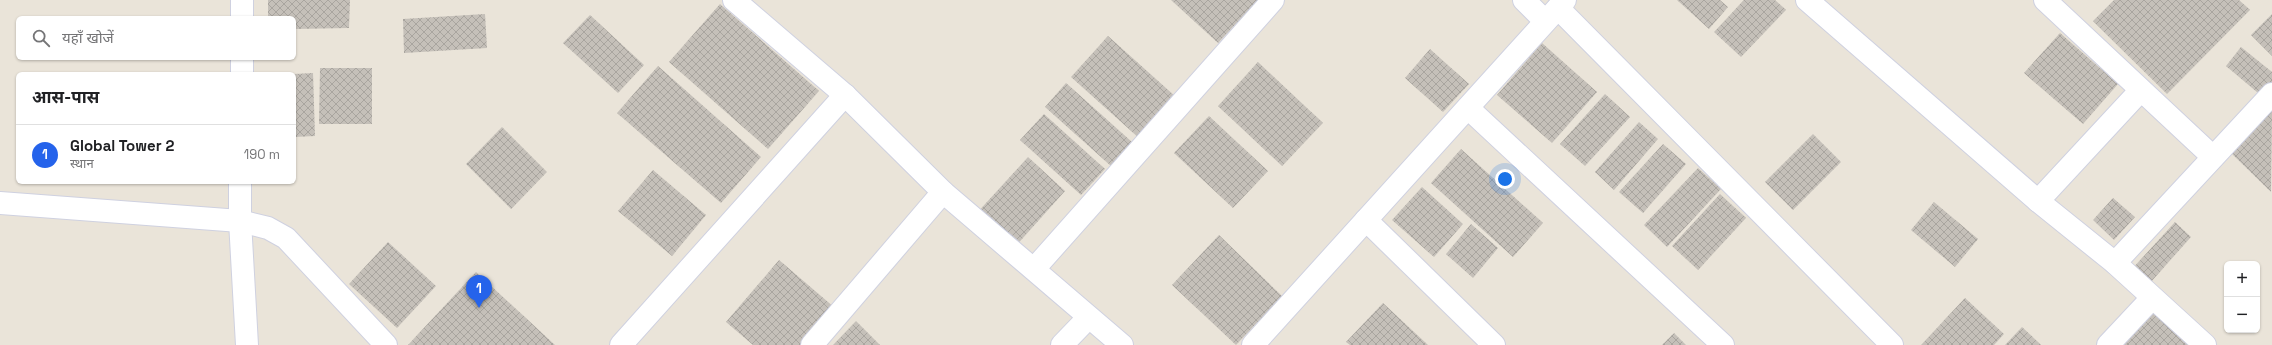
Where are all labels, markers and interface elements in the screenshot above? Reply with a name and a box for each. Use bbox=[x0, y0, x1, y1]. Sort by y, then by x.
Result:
search box bbox=[16, 16, 296, 60]
icon: search bbox=[30, 27, 52, 49]
text: यहाँ खोजें bbox=[62, 28, 114, 47]
text: आस-पास bbox=[32, 86, 99, 108]
text: Global Tower 2 bbox=[70, 136, 174, 155]
text: 1 bbox=[42, 146, 48, 163]
text: 190 m bbox=[244, 146, 280, 163]
text: स्थान bbox=[70, 155, 94, 172]
your location bbox=[1495, 169, 1515, 189]
map controls bbox=[2224, 261, 2260, 333]
button: + bbox=[2224, 261, 2260, 297]
pin: 1 bbox=[466, 275, 492, 308]
button: − bbox=[2224, 297, 2260, 333]

